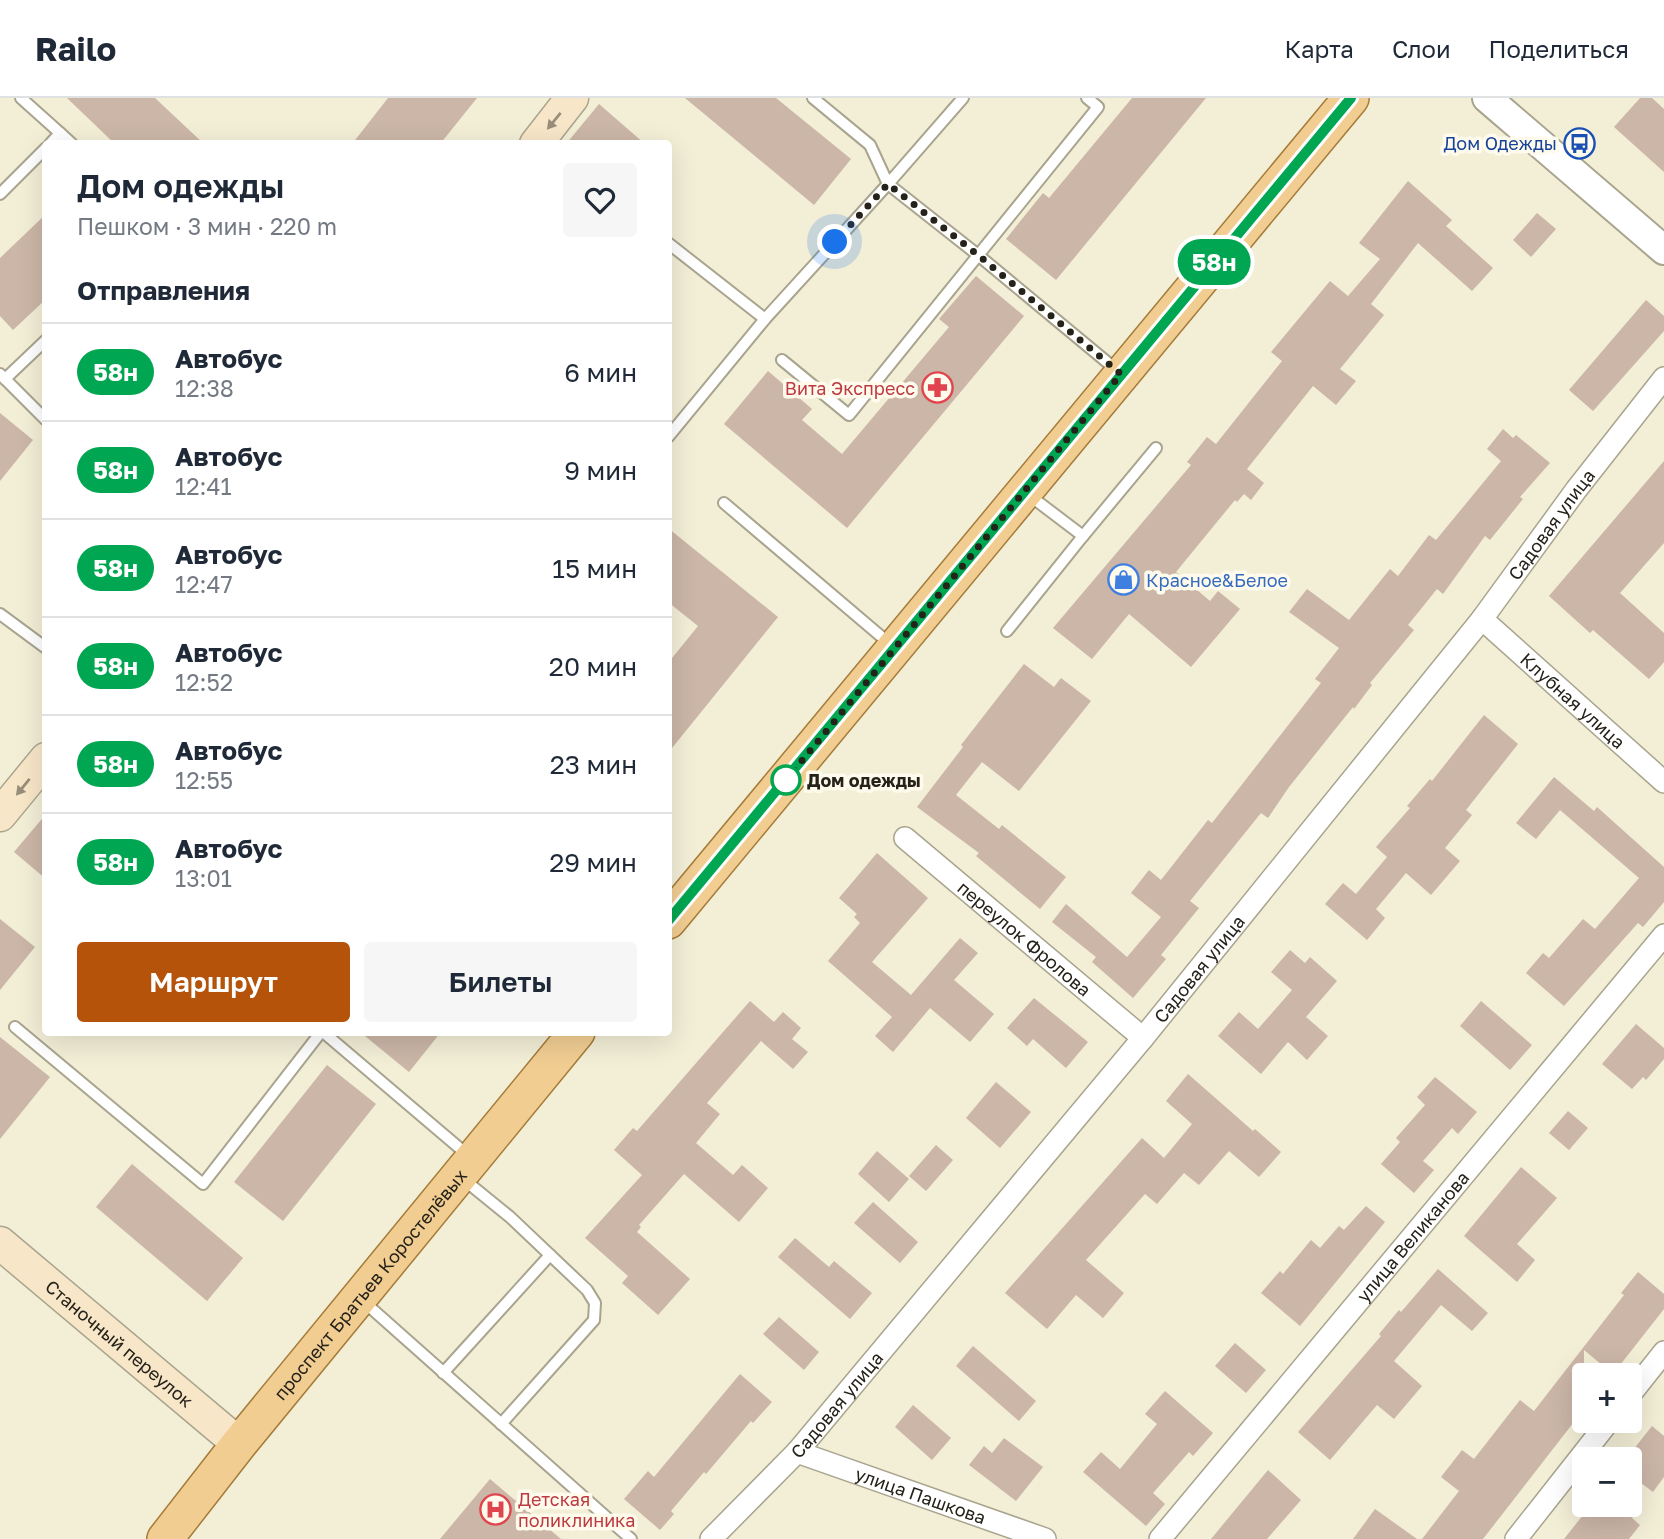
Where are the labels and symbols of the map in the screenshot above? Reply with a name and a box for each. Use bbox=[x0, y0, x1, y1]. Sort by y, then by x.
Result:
one-way arrow bbox=[547, 112, 562, 129]
bus stop icon: Дом Одежды bbox=[1563, 126, 1597, 160]
place label: Дом Одежды bbox=[1443, 132, 1557, 154]
your location bbox=[817, 224, 852, 259]
line badge: 58н bbox=[1174, 239, 1254, 285]
pharmacy icon: Вита Экспресс bbox=[921, 371, 955, 405]
place label: Вита Экспресс bbox=[785, 377, 915, 399]
street label: Садовая улица bbox=[1503, 465, 1599, 584]
shop icon: Красное&Белое bbox=[1106, 563, 1140, 597]
place label: Красное&Белое bbox=[1146, 569, 1288, 591]
street label: Клубная улица bbox=[1516, 648, 1630, 753]
marker: Дом одежды bbox=[771, 765, 801, 795]
place label: Дом одежды bbox=[807, 769, 921, 791]
one-way arrow bbox=[15, 778, 30, 796]
street label: переулок Фролова bbox=[953, 876, 1096, 1001]
street label: Садовая улица bbox=[1149, 910, 1249, 1027]
street label: проспект Братьев Коростелёвых bbox=[269, 1164, 471, 1404]
street label: улица Великанова bbox=[1352, 1167, 1473, 1306]
street label: Станочный переулок bbox=[41, 1275, 198, 1412]
street label: Садовая улица bbox=[786, 1347, 887, 1462]
street label: улица Пашкова bbox=[852, 1462, 989, 1528]
place label: Детская поликлиника bbox=[518, 1488, 635, 1531]
hospital icon: Детская поликлиника bbox=[478, 1492, 512, 1526]

